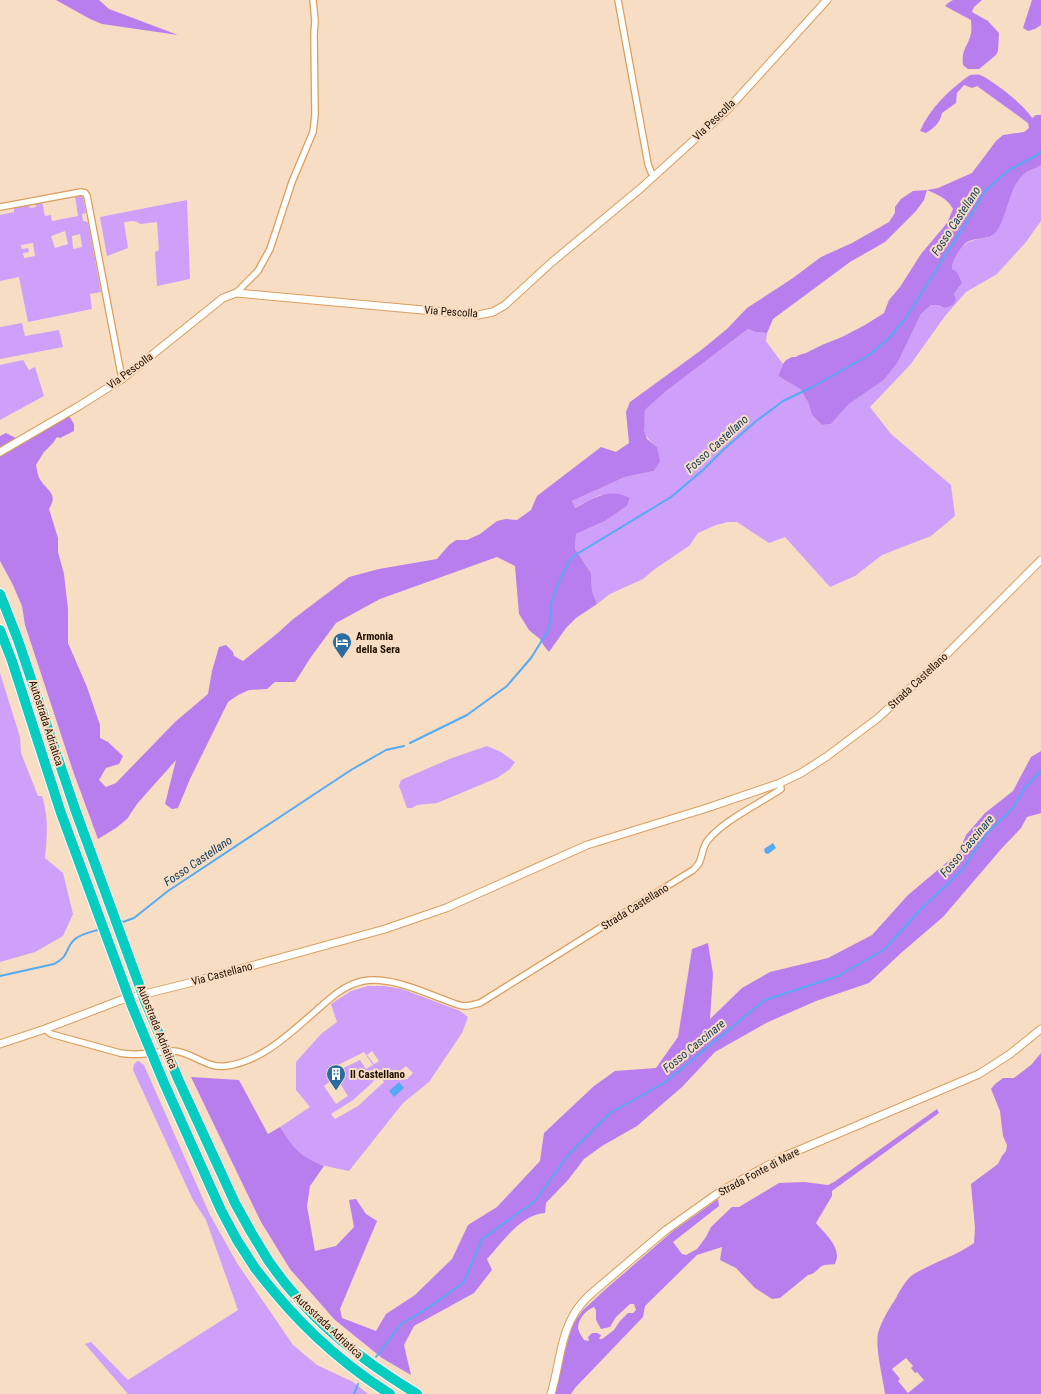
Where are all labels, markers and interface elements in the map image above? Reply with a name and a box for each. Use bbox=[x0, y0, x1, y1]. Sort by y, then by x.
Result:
street label: Via Pescolla bbox=[690, 97, 738, 143]
water label: Fosso Castellano bbox=[929, 184, 984, 258]
street label: Via Pescolla bbox=[424, 304, 478, 320]
street label: Via Pescolla bbox=[104, 350, 156, 392]
water label: Fosso Castellano bbox=[683, 412, 751, 476]
place label: Armonia della Sera bbox=[356, 630, 400, 656]
hotel icon: Armonia della Sera bbox=[331, 631, 353, 659]
street label: Strada Castellano bbox=[886, 650, 951, 712]
street label: Autostrada Adriatica bbox=[26, 679, 66, 767]
water label: Fosso Cascinare bbox=[937, 812, 997, 880]
water label: Fosso Castellano bbox=[161, 833, 235, 889]
street label: Strada Castellano bbox=[599, 881, 671, 933]
street label: Via Castellano bbox=[190, 959, 254, 988]
street label: Autostrada Adriatica bbox=[134, 983, 180, 1071]
water label: Fosso Cascinare bbox=[660, 1016, 728, 1075]
building icon: Il Castellano bbox=[325, 1063, 347, 1091]
place label: Il Castellano bbox=[350, 1068, 406, 1081]
street label: Strada Fonte di Mare bbox=[716, 1145, 802, 1199]
street label: Autostrada Adriatica bbox=[291, 1291, 365, 1361]

